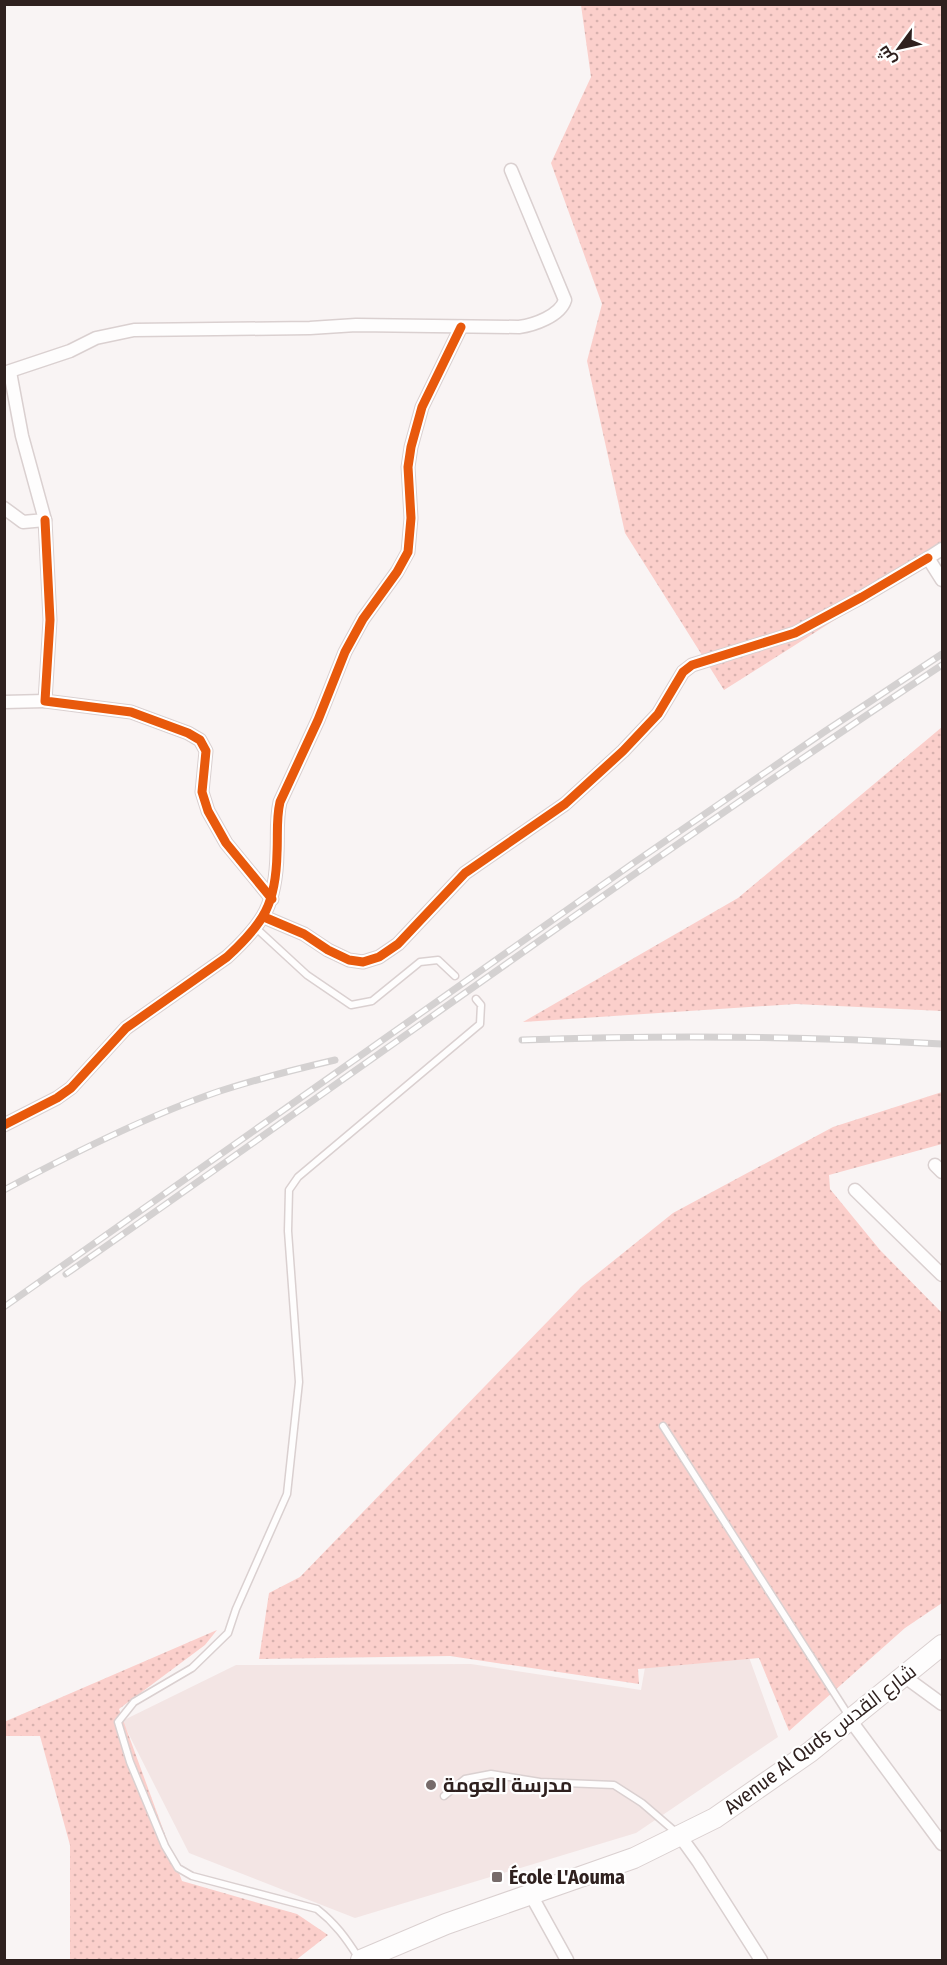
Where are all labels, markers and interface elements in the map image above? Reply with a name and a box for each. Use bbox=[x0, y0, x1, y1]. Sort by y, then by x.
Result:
north arrow bbox=[869, 18, 929, 78]
text: ش bbox=[873, 42, 900, 70]
street label: Avenue Al Quds شارع القدس bbox=[719, 1659, 922, 1821]
place label: مدرسة العومة bbox=[443, 1773, 572, 1797]
marker: مدرسة العومة bbox=[424, 1778, 438, 1792]
place label: École L'Aouma bbox=[509, 1864, 625, 1889]
marker: École L'Aouma bbox=[490, 1870, 504, 1884]

